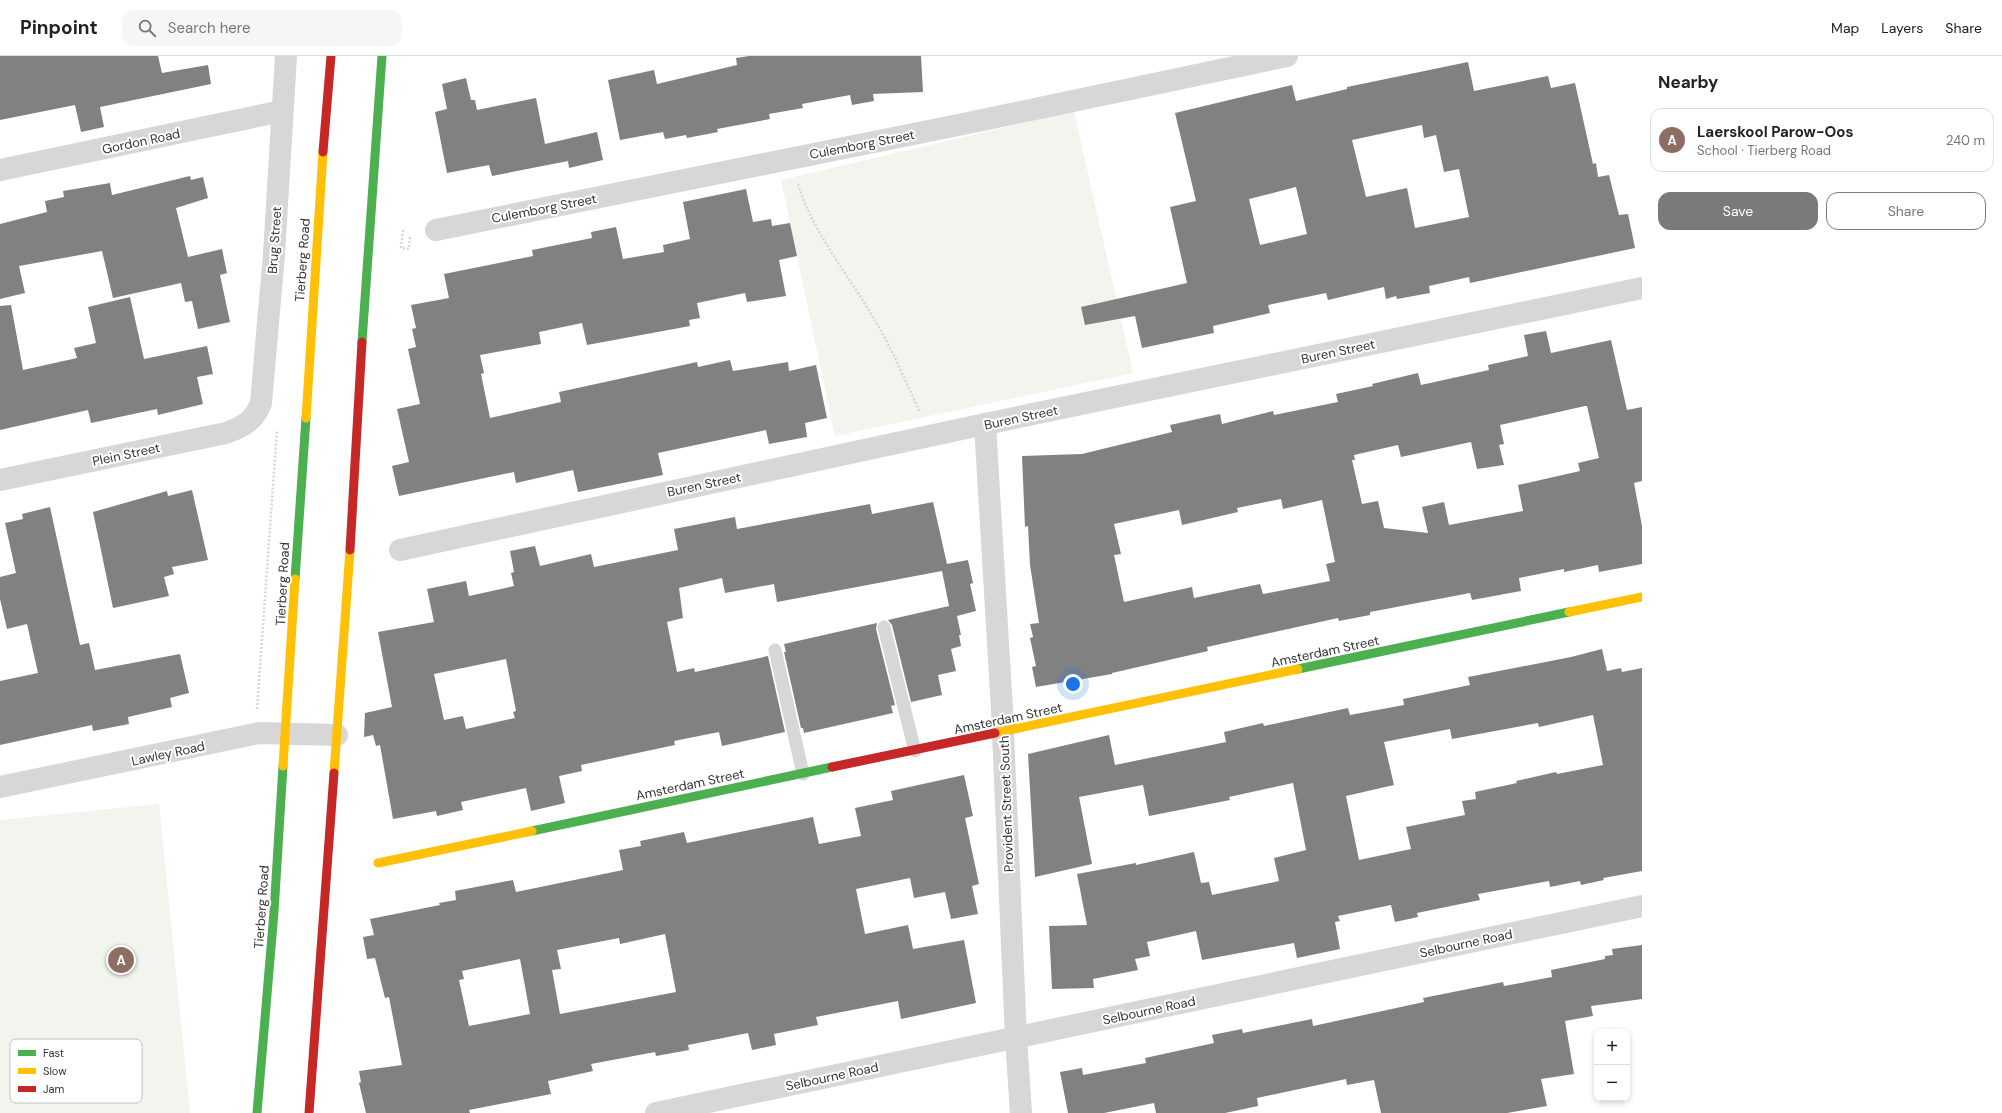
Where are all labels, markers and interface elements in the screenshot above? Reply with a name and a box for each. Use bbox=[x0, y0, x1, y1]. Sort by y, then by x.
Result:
search box bbox=[122, 10, 402, 46]
text: Pinpoint bbox=[20, 15, 98, 40]
icon: search bbox=[136, 17, 158, 39]
text: Search here bbox=[168, 18, 251, 38]
text: Map bbox=[1831, 19, 1859, 37]
text: Layers bbox=[1881, 19, 1923, 37]
text: Share bbox=[1945, 19, 1982, 37]
text: Nearby bbox=[1658, 71, 1718, 93]
text: Laerskool Parow-Oos bbox=[1697, 122, 1853, 142]
street label: Gordon Road bbox=[101, 125, 182, 158]
street label: Culemborg Street bbox=[808, 126, 916, 163]
text: A bbox=[1667, 132, 1677, 149]
text: 240 m bbox=[1946, 132, 1985, 149]
text: School · Tierberg Road bbox=[1697, 142, 1831, 159]
street label: Culemborg Street bbox=[490, 190, 598, 227]
button: Save bbox=[1658, 192, 1818, 230]
button: Share bbox=[1826, 192, 1986, 230]
street label: Brug Street bbox=[264, 206, 285, 274]
street label: Tierberg Road bbox=[291, 218, 314, 302]
street label: Buren Street bbox=[1300, 335, 1377, 368]
street label: Buren Street bbox=[983, 401, 1060, 434]
street label: Plein Street bbox=[91, 439, 161, 470]
street label: Buren Street bbox=[666, 468, 743, 501]
street label: Tierberg Road bbox=[272, 542, 293, 626]
street label: Amsterdam Street bbox=[1269, 632, 1381, 671]
your location bbox=[1063, 674, 1083, 694]
street label: Amsterdam Street bbox=[952, 699, 1064, 738]
street label: Provident Street South bbox=[996, 735, 1017, 873]
street label: Lawley Road bbox=[130, 737, 206, 770]
street label: Amsterdam Street bbox=[634, 765, 746, 804]
street label: Tierberg Road bbox=[250, 865, 273, 949]
street label: Selbourne Road bbox=[1418, 925, 1514, 962]
pin: A bbox=[108, 945, 134, 975]
street label: Selbourne Road bbox=[1101, 992, 1197, 1029]
map controls bbox=[1594, 1029, 1630, 1101]
button: + bbox=[1594, 1029, 1630, 1065]
legend bbox=[10, 1039, 142, 1103]
text: Fast bbox=[43, 1046, 64, 1060]
street label: Selbourne Road bbox=[784, 1058, 880, 1095]
text: Slow bbox=[43, 1064, 67, 1078]
button: − bbox=[1594, 1065, 1630, 1101]
text: Jam bbox=[43, 1082, 64, 1096]

